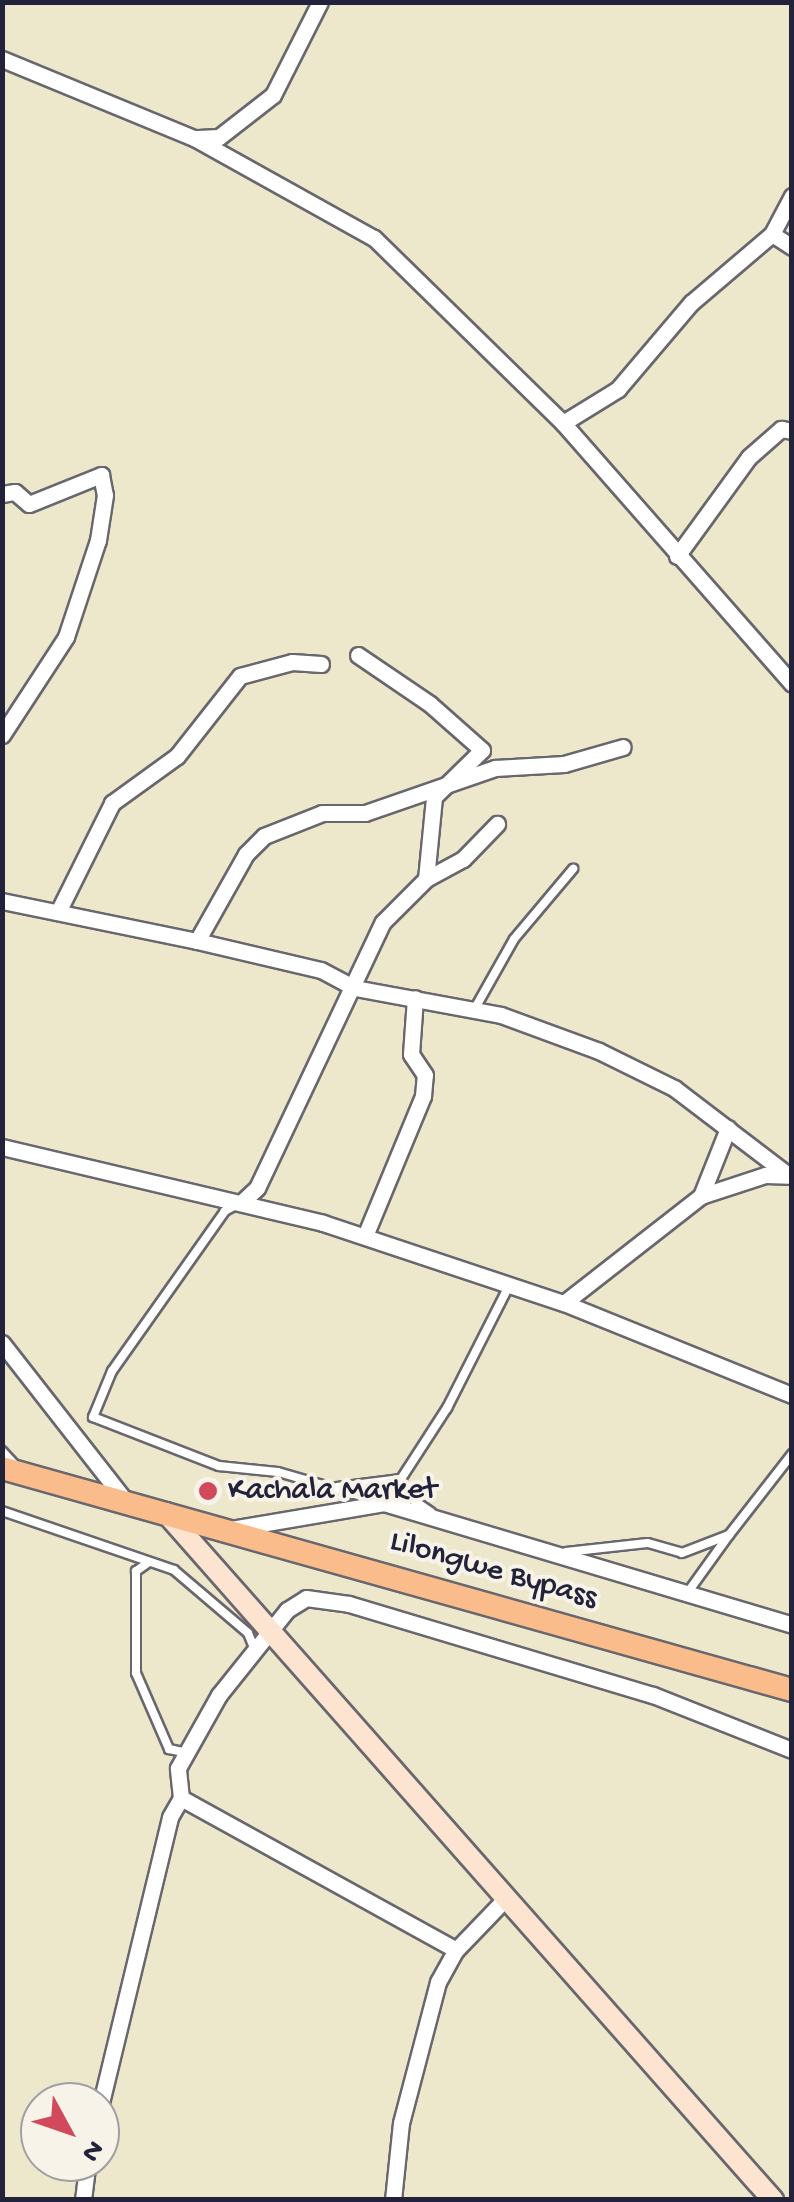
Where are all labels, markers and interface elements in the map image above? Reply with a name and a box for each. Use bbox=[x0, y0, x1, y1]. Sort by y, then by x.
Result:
place label: Kachala Market bbox=[228, 1472, 437, 1510]
marker: Kachala Market bbox=[197, 1480, 219, 1502]
street label: Lilongwe Bypass bbox=[385, 1523, 601, 1619]
north arrow bbox=[20, 2082, 120, 2182]
text: N bbox=[73, 2133, 110, 2168]

